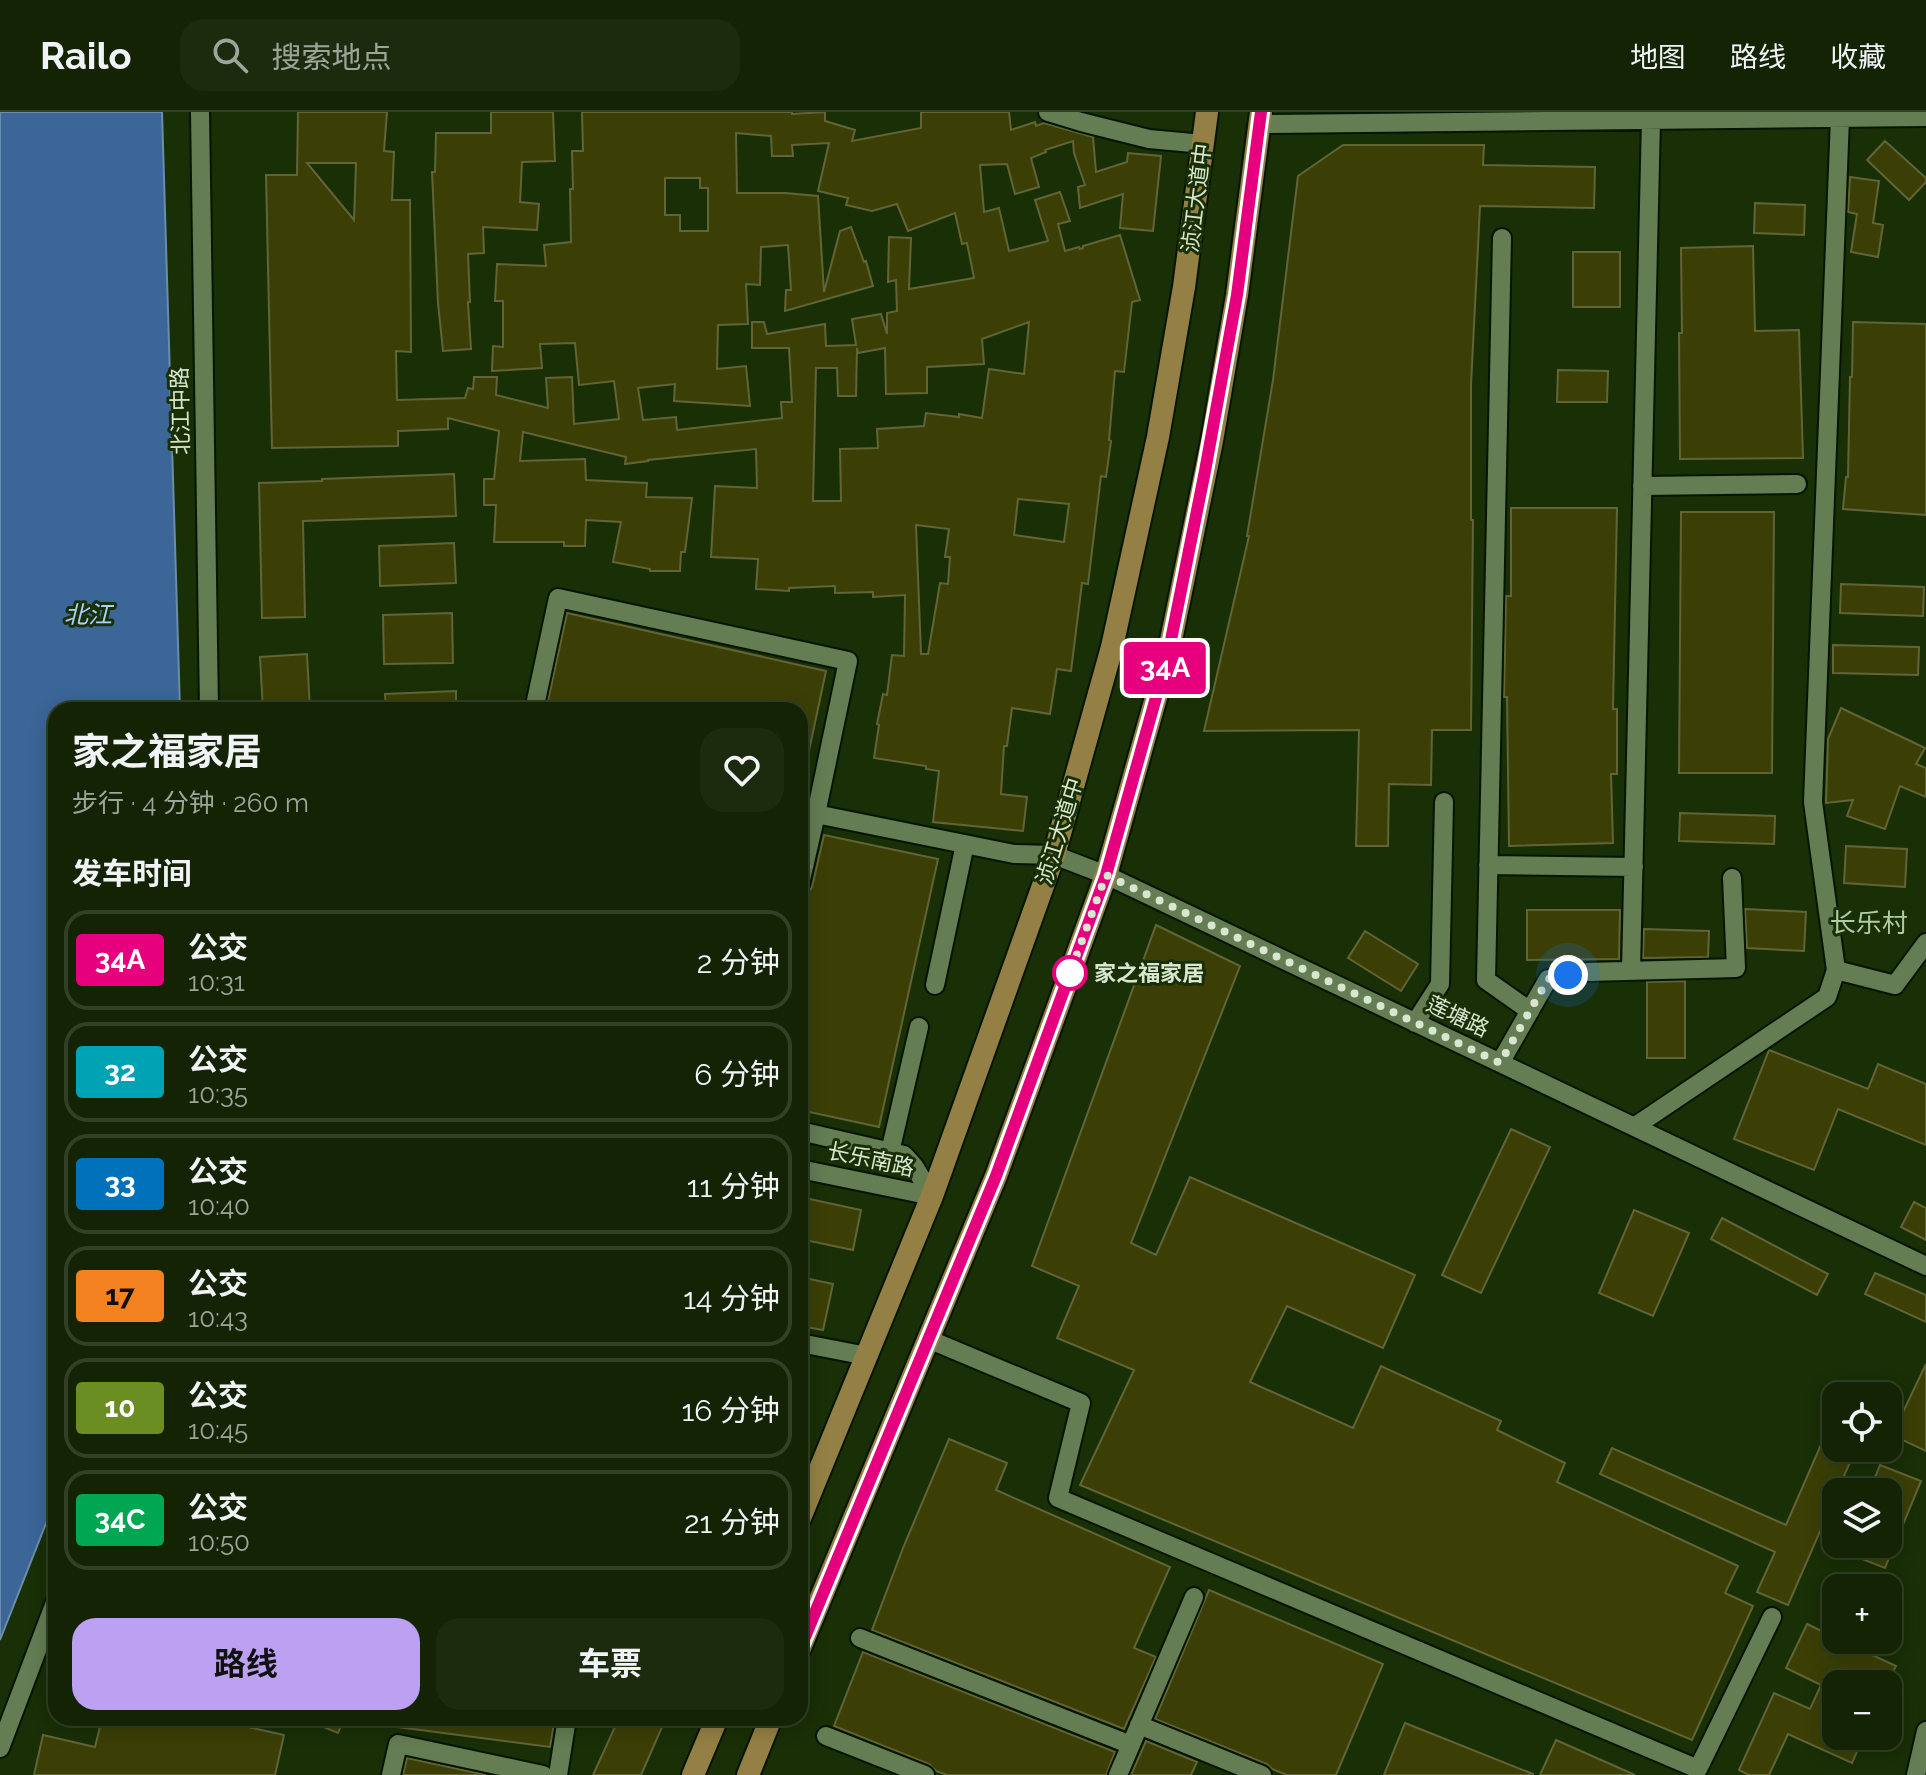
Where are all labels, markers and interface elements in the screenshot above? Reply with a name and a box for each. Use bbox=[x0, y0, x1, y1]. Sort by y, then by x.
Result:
search box bbox=[180, 19, 740, 91]
text: Railo bbox=[40, 33, 132, 78]
icon: search bbox=[208, 33, 252, 77]
text: 搜索地点 bbox=[272, 40, 392, 75]
text: 地图 bbox=[1630, 41, 1686, 74]
text: 路线 bbox=[1730, 41, 1786, 74]
text: 收藏 bbox=[1830, 41, 1886, 74]
street label: 浈江大道中 bbox=[1176, 142, 1216, 254]
street label: 北江中路 bbox=[166, 367, 194, 455]
water label: 北江 bbox=[64, 600, 115, 629]
line badge: 34A bbox=[1119, 642, 1211, 694]
text: 34A bbox=[1140, 651, 1190, 684]
button: heart bbox=[700, 728, 784, 812]
text: 家之福家居 bbox=[72, 729, 262, 774]
street label: 浈江大道中 bbox=[1030, 775, 1088, 887]
text: 步行 · 4 分钟 · 260 m bbox=[72, 788, 309, 818]
text: 发车时间 bbox=[72, 856, 192, 891]
district label: 长乐村 bbox=[1830, 908, 1908, 938]
text: 公交 bbox=[188, 930, 248, 965]
text: 34A bbox=[95, 943, 145, 976]
text: 2 分钟 bbox=[697, 945, 780, 980]
your location bbox=[1548, 955, 1588, 995]
marker: 家之福家居 bbox=[1053, 956, 1087, 990]
place label: 家之福家居 bbox=[1094, 960, 1204, 986]
text: 10:31 bbox=[188, 967, 245, 997]
street label: 莲塘路 bbox=[1423, 990, 1493, 1042]
text: 公交 bbox=[188, 1042, 248, 1077]
text: 32 bbox=[104, 1055, 136, 1088]
text: 6 分钟 bbox=[694, 1057, 780, 1092]
text: 10:35 bbox=[188, 1079, 248, 1109]
street label: 长乐南路 bbox=[825, 1137, 917, 1181]
text: 公交 bbox=[188, 1154, 248, 1189]
text: 33 bbox=[104, 1167, 136, 1200]
text: 11 分钟 bbox=[687, 1169, 780, 1204]
text: 10:40 bbox=[188, 1191, 250, 1221]
text: 公交 bbox=[188, 1266, 248, 1301]
text: 17 bbox=[105, 1279, 135, 1312]
text: 14 分钟 bbox=[683, 1281, 780, 1316]
text: 10:43 bbox=[188, 1303, 248, 1333]
text: 公交 bbox=[188, 1378, 248, 1413]
map controls bbox=[1822, 1382, 1902, 1750]
button: locate bbox=[1822, 1382, 1902, 1462]
text: 10 bbox=[104, 1391, 136, 1424]
text: 16 分钟 bbox=[681, 1393, 780, 1428]
text: 10:45 bbox=[188, 1415, 248, 1445]
button: layers bbox=[1822, 1478, 1902, 1558]
text: 公交 bbox=[188, 1490, 248, 1525]
text: 34C bbox=[95, 1503, 145, 1536]
text: 21 分钟 bbox=[684, 1505, 780, 1540]
text: 10:50 bbox=[188, 1527, 250, 1557]
button: + bbox=[1822, 1574, 1902, 1654]
button: 路线 bbox=[72, 1618, 420, 1710]
button: 车票 bbox=[436, 1618, 784, 1710]
button: − bbox=[1822, 1670, 1902, 1750]

